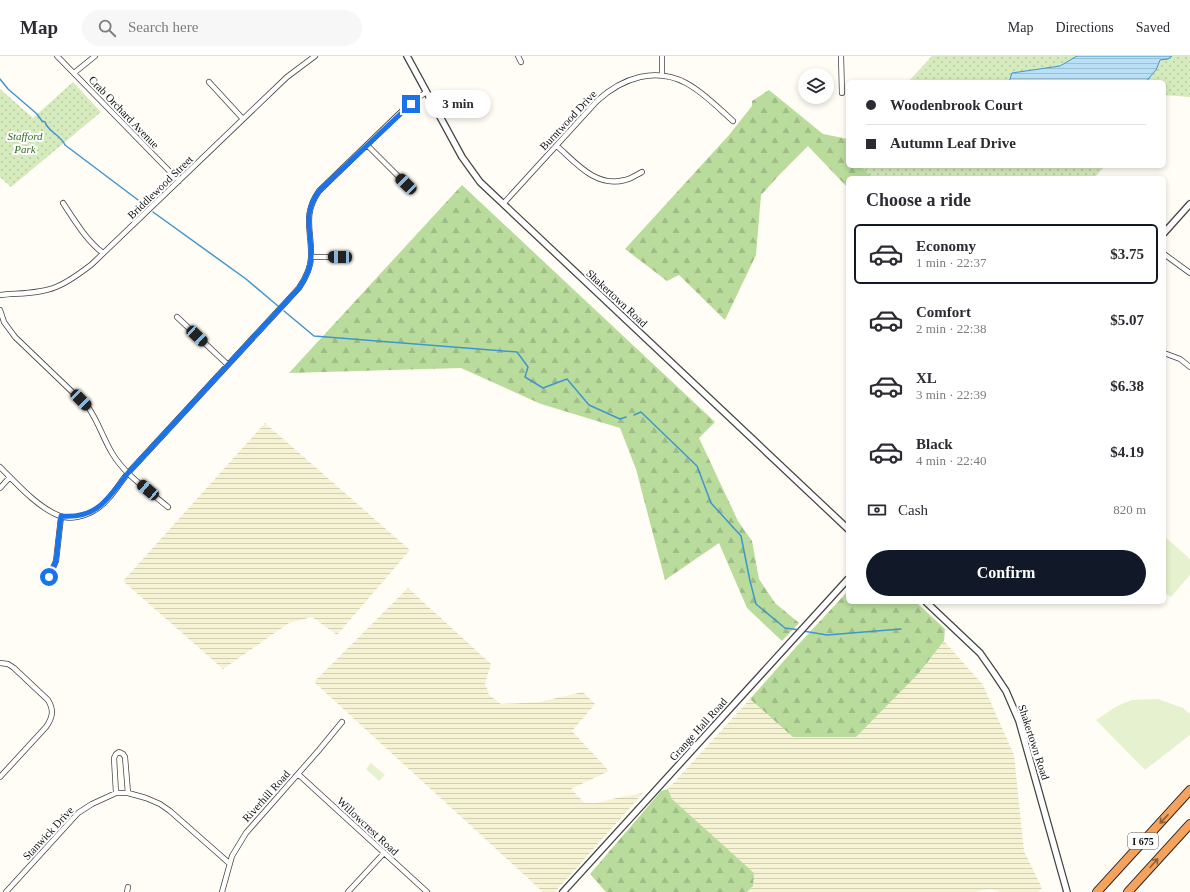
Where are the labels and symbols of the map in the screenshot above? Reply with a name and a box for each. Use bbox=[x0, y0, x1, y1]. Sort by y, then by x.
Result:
street label: Crab Orchard Avenue bbox=[86, 73, 162, 151]
street label: Burntwood Drive bbox=[537, 88, 599, 152]
callout: 3 min bbox=[425, 90, 491, 118]
route end bbox=[402, 95, 420, 113]
park label: Stafford Park bbox=[7, 130, 43, 155]
street label: Briddlewood Street bbox=[125, 153, 195, 221]
car bbox=[393, 171, 419, 197]
car bbox=[328, 251, 352, 263]
street label: Shakertown Road bbox=[584, 267, 650, 330]
car bbox=[184, 323, 210, 349]
car bbox=[68, 387, 94, 413]
car bbox=[135, 478, 161, 502]
route start bbox=[40, 568, 58, 586]
street label: Grange Hall Road bbox=[667, 695, 730, 763]
street label: Shakertown Road bbox=[1016, 703, 1052, 782]
street label: Riverhill Road bbox=[240, 767, 293, 824]
street label: Willowcrest Road bbox=[335, 795, 401, 858]
street label: Stanwick Drive bbox=[20, 804, 76, 862]
one-way arrow bbox=[1159, 814, 1168, 824]
road number: I 675 bbox=[1128, 833, 1158, 849]
one-way arrow bbox=[1150, 858, 1159, 868]

